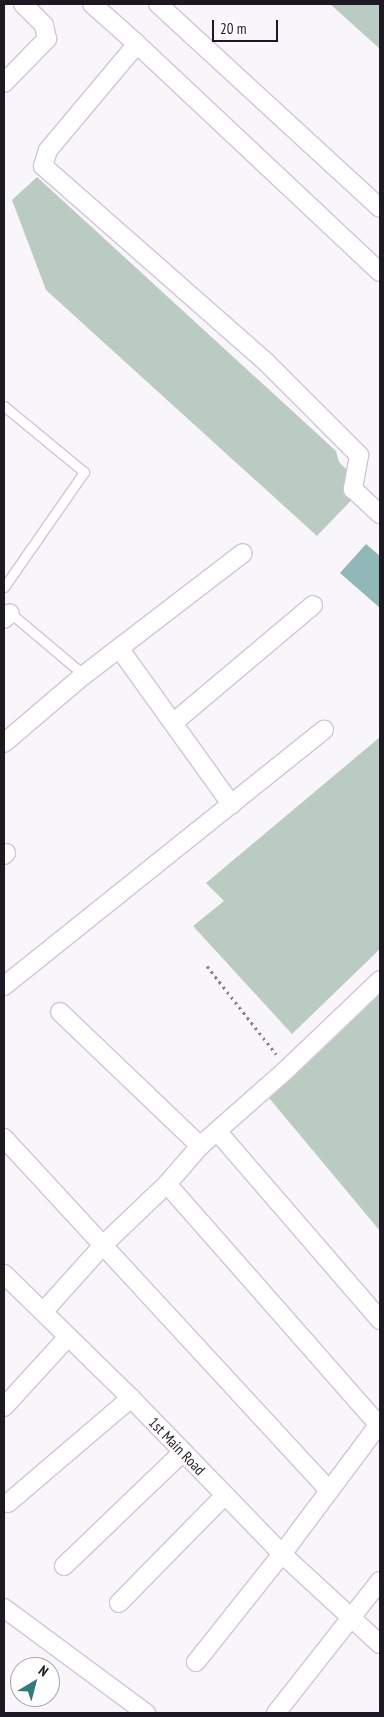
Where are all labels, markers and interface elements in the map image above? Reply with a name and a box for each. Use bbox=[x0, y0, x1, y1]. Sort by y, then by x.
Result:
scale bar bbox=[214, 10, 280, 42]
text: 20 m bbox=[220, 19, 246, 38]
street label: 1st Main Road bbox=[145, 1413, 209, 1479]
north arrow bbox=[10, 1657, 60, 1707]
text: N bbox=[35, 1661, 52, 1680]

